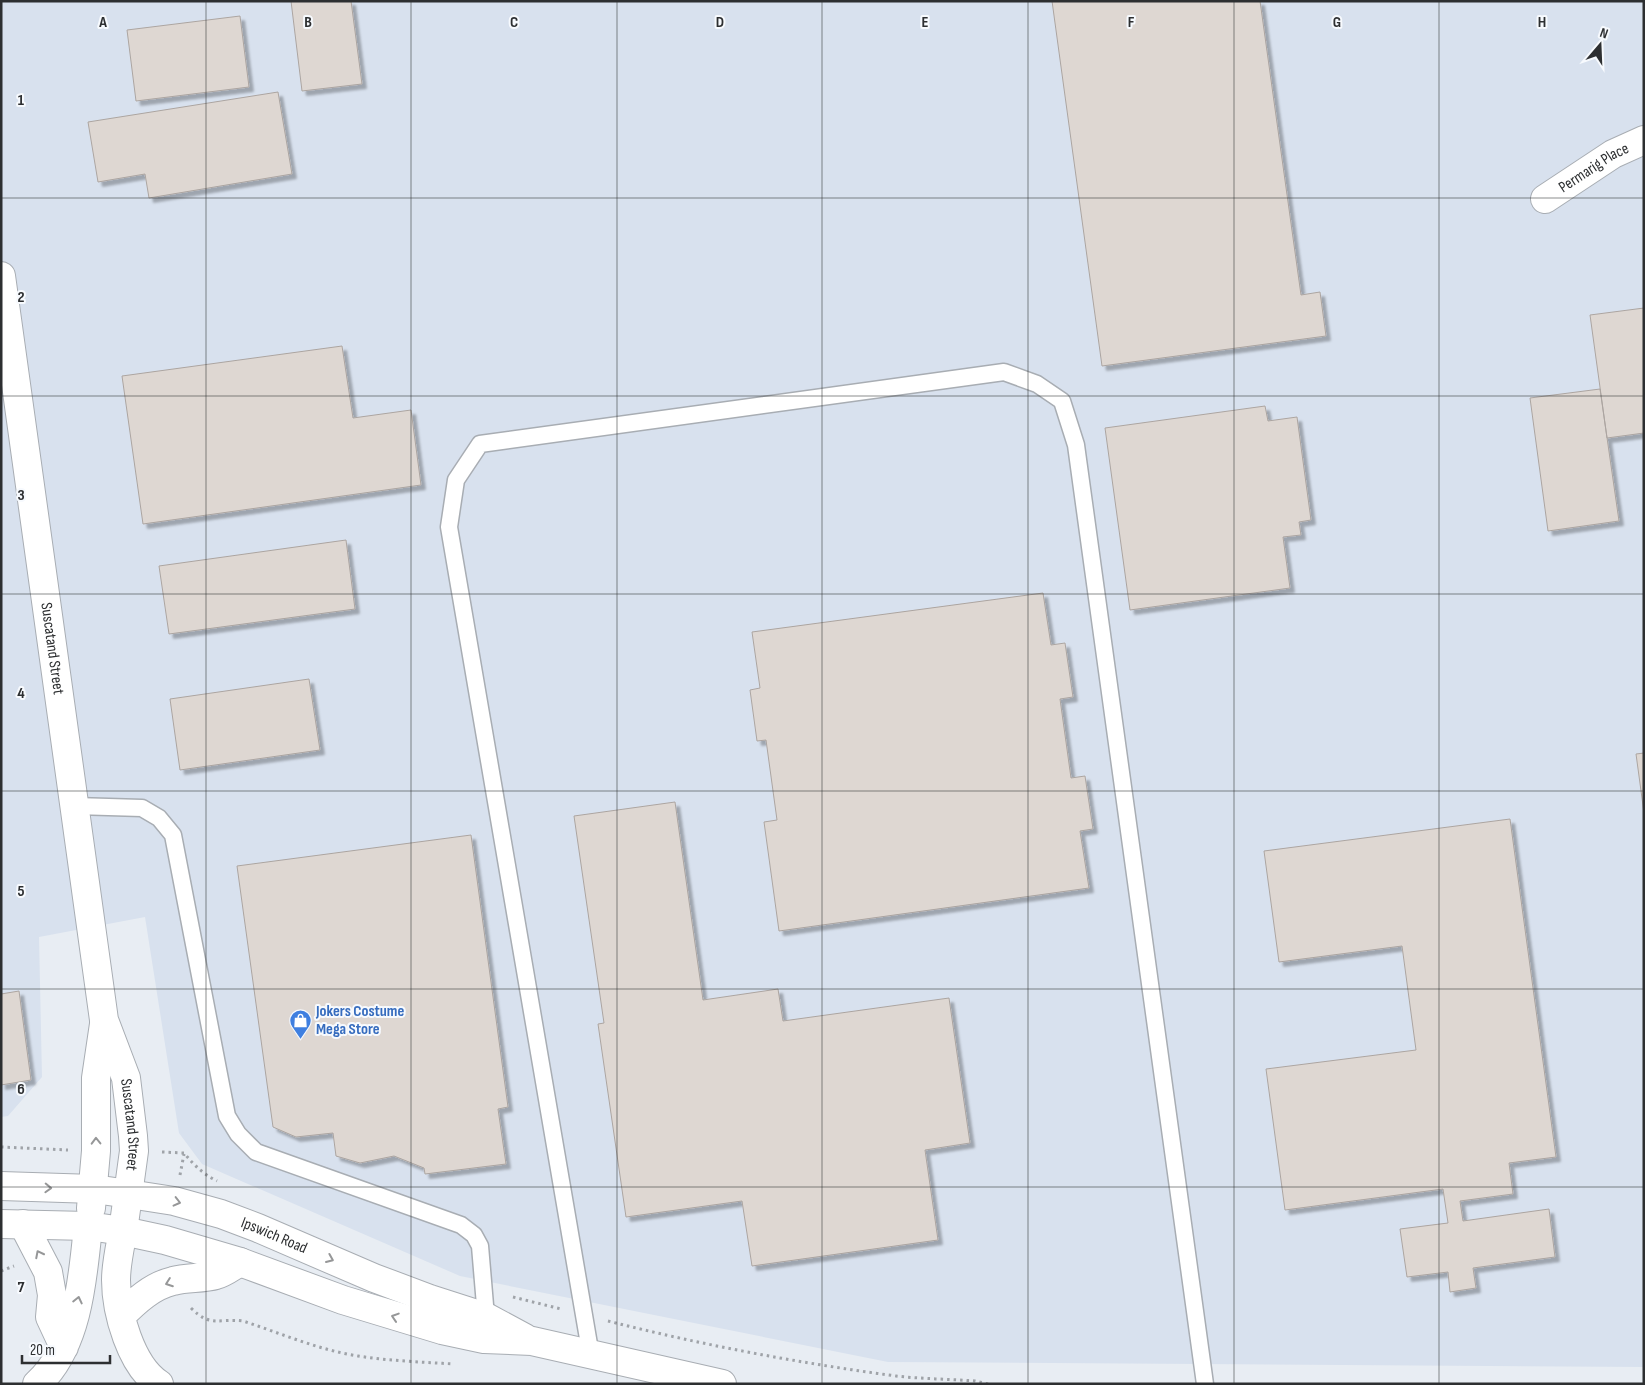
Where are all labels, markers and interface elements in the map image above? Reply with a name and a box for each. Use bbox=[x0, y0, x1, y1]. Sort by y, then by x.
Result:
text: A bbox=[98, 13, 107, 32]
text: B bbox=[304, 13, 312, 32]
text: C bbox=[510, 13, 518, 32]
text: D bbox=[716, 13, 724, 32]
text: E bbox=[922, 13, 929, 32]
text: F bbox=[1128, 13, 1135, 32]
text: G bbox=[1333, 13, 1341, 32]
text: H bbox=[1538, 13, 1546, 32]
north arrow bbox=[1575, 20, 1625, 70]
text: N bbox=[1598, 24, 1610, 42]
text: 1 bbox=[18, 91, 25, 110]
street label: Permarig Place bbox=[1555, 139, 1632, 197]
text: 2 bbox=[17, 288, 25, 307]
text: 3 bbox=[17, 486, 25, 505]
street label: Suscatand Street bbox=[37, 601, 68, 696]
text: 4 bbox=[17, 684, 25, 703]
text: 5 bbox=[17, 882, 25, 901]
place label: Jokers Costume Mega Store bbox=[315, 1002, 404, 1039]
shop icon: Jokers Costume Mega Store bbox=[288, 1008, 312, 1039]
street label: Suscatand Street bbox=[117, 1077, 144, 1172]
text: 6 bbox=[17, 1080, 25, 1099]
one-way arrow bbox=[91, 1136, 101, 1144]
one-way arrow bbox=[44, 1182, 52, 1193]
one-way arrow bbox=[173, 1196, 182, 1207]
street label: Ipswich Road bbox=[238, 1213, 310, 1258]
one-way arrow bbox=[35, 1250, 45, 1259]
one-way arrow bbox=[325, 1253, 333, 1263]
one-way arrow bbox=[165, 1277, 173, 1287]
text: 7 bbox=[18, 1278, 25, 1297]
one-way arrow bbox=[72, 1296, 83, 1305]
one-way arrow bbox=[391, 1313, 400, 1323]
scale bar bbox=[22, 1332, 110, 1364]
text: 20 m bbox=[30, 1341, 55, 1360]

